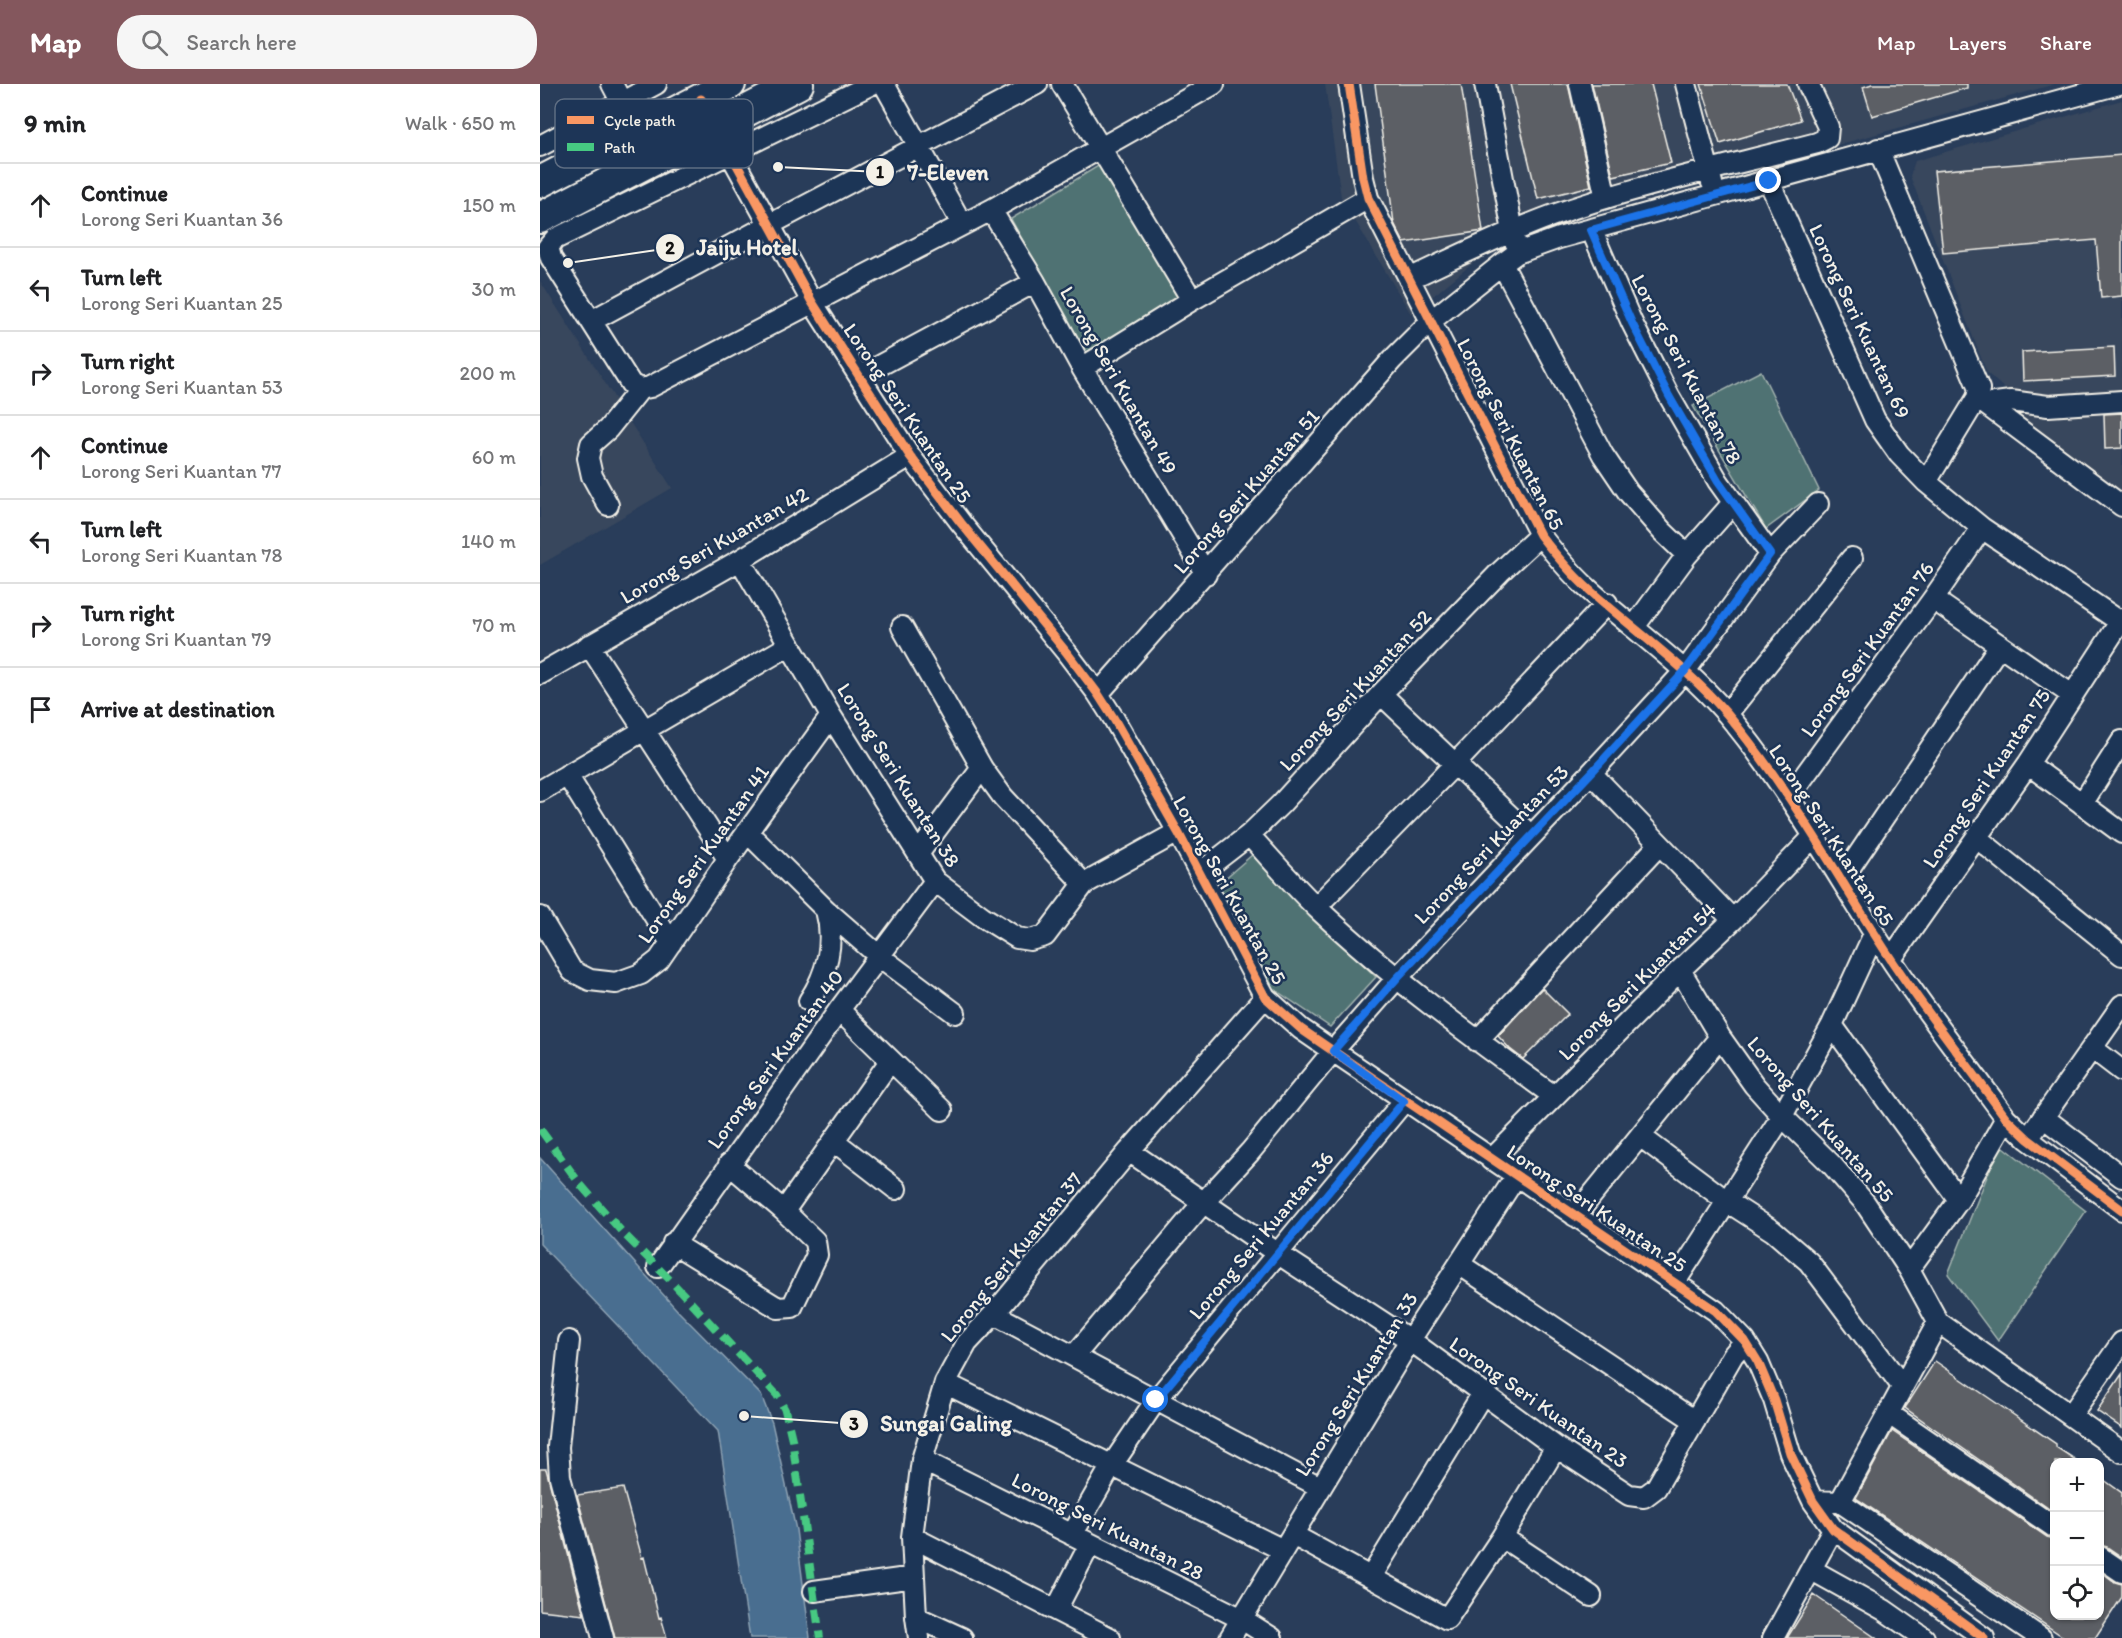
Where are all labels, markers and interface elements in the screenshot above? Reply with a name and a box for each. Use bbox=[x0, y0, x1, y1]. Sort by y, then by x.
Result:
search box bbox=[117, 15, 537, 69]
text: Map bbox=[30, 25, 81, 59]
icon: search bbox=[138, 26, 171, 59]
text: Search here bbox=[186, 29, 297, 56]
text: Map bbox=[1877, 30, 1916, 55]
text: Layers bbox=[1949, 30, 2007, 55]
text: Share bbox=[2040, 30, 2092, 55]
legend bbox=[555, 99, 753, 168]
text: 9 min bbox=[24, 107, 86, 139]
text: Walk · 650 m bbox=[405, 111, 516, 135]
text: Cycle path bbox=[604, 111, 676, 130]
text: Path bbox=[604, 138, 635, 157]
callout: 7-Eleven bbox=[865, 152, 1001, 192]
text: 7-Eleven bbox=[906, 159, 989, 186]
text: 1 bbox=[876, 161, 885, 183]
route end bbox=[1755, 167, 1781, 193]
text: Continue bbox=[81, 180, 168, 207]
icon: ahead bbox=[24, 189, 57, 222]
text: 150 m bbox=[463, 193, 516, 217]
text: Lorong Seri Kuantan 36 bbox=[81, 207, 283, 231]
street label: Lorong Seri Kuantan 69 bbox=[1804, 220, 1916, 422]
callout: Jaiju Hotel bbox=[655, 228, 810, 268]
text: Jaiju Hotel bbox=[695, 234, 798, 261]
text: 2 bbox=[665, 237, 675, 259]
text: Turn left bbox=[81, 264, 162, 291]
street label: Lorong Seri Kuantan 78 bbox=[1626, 270, 1748, 468]
icon: left bbox=[24, 273, 57, 306]
text: 30 m bbox=[471, 277, 516, 301]
street label: Lorong Seri Kuantan 49 bbox=[1055, 281, 1183, 479]
text: Lorong Seri Kuantan 25 bbox=[81, 291, 283, 315]
street label: Lorong Seri Kuantan 25 bbox=[838, 318, 978, 508]
street label: Lorong Seri Kuantan 65 bbox=[1452, 334, 1570, 534]
text: Turn right bbox=[81, 348, 175, 375]
icon: right bbox=[24, 357, 57, 390]
text: 200 m bbox=[460, 361, 516, 385]
text: Lorong Seri Kuantan 53 bbox=[81, 375, 283, 399]
street label: Lorong Seri Kuantan 51 bbox=[1168, 403, 1325, 579]
text: Continue bbox=[81, 432, 168, 459]
icon: ahead bbox=[24, 441, 57, 474]
text: 60 m bbox=[472, 445, 516, 469]
text: Lorong Seri Kuantan 77 bbox=[81, 459, 281, 483]
street label: Lorong Seri Kuantan 42 bbox=[615, 481, 813, 609]
text: Turn left bbox=[81, 516, 162, 543]
icon: left bbox=[24, 525, 57, 558]
text: 140 m bbox=[461, 529, 516, 553]
text: Lorong Seri Kuantan 78 bbox=[81, 543, 282, 567]
street label: Lorong Seri Kuantan 76 bbox=[1795, 556, 1939, 742]
text: Turn right bbox=[81, 600, 175, 627]
street label: Lorong Seri Kuantan 52 bbox=[1274, 604, 1436, 776]
icon: right bbox=[24, 609, 57, 642]
text: 70 m bbox=[472, 613, 516, 637]
text: Lorong Sri Kuantan 79 bbox=[81, 627, 272, 651]
street label: Lorong Seri Kuantan 38 bbox=[832, 678, 966, 872]
street label: Lorong Seri Kuantan 75 bbox=[1917, 684, 2055, 872]
icon: arrive bbox=[24, 693, 57, 726]
text: Arrive at destination bbox=[81, 696, 275, 723]
street label: Lorong Seri Kuantan 65 bbox=[1764, 739, 1900, 931]
street label: Lorong Seri Kuantan 53 bbox=[1408, 759, 1574, 929]
street label: Lorong Seri Kuantan 41 bbox=[632, 760, 774, 948]
street label: Lorong Seri Kuantan 25 bbox=[1168, 791, 1292, 989]
street label: Lorong Seri Kuantan 54 bbox=[1553, 897, 1721, 1065]
street label: Lorong Seri Kuantan 40 bbox=[702, 965, 848, 1153]
street label: Lorong Seri Kuantan 55 bbox=[1742, 1031, 1900, 1207]
street label: Lorong Seri Kuantan 25 bbox=[1502, 1138, 1692, 1278]
street label: Lorong Seri Kuantan 36 bbox=[1183, 1146, 1339, 1324]
street label: Lorong Seri Kuantan 37 bbox=[935, 1167, 1087, 1347]
street label: Lorong Seri Kuantan 33 bbox=[1289, 1287, 1423, 1481]
street label: Lorong Seri Kuantan 23 bbox=[1445, 1331, 1633, 1473]
route start bbox=[1142, 1386, 1168, 1412]
callout: Sungai Galing bbox=[839, 1404, 1024, 1444]
text: Sungai Galing bbox=[880, 1410, 1013, 1437]
text: 3 bbox=[849, 1413, 859, 1435]
map controls bbox=[2050, 1458, 2104, 1620]
button: + bbox=[2050, 1458, 2104, 1512]
street label: Lorong Seri Kuantan 28 bbox=[1008, 1467, 1208, 1585]
button: − bbox=[2050, 1512, 2104, 1566]
button: locate bbox=[2050, 1566, 2104, 1620]

